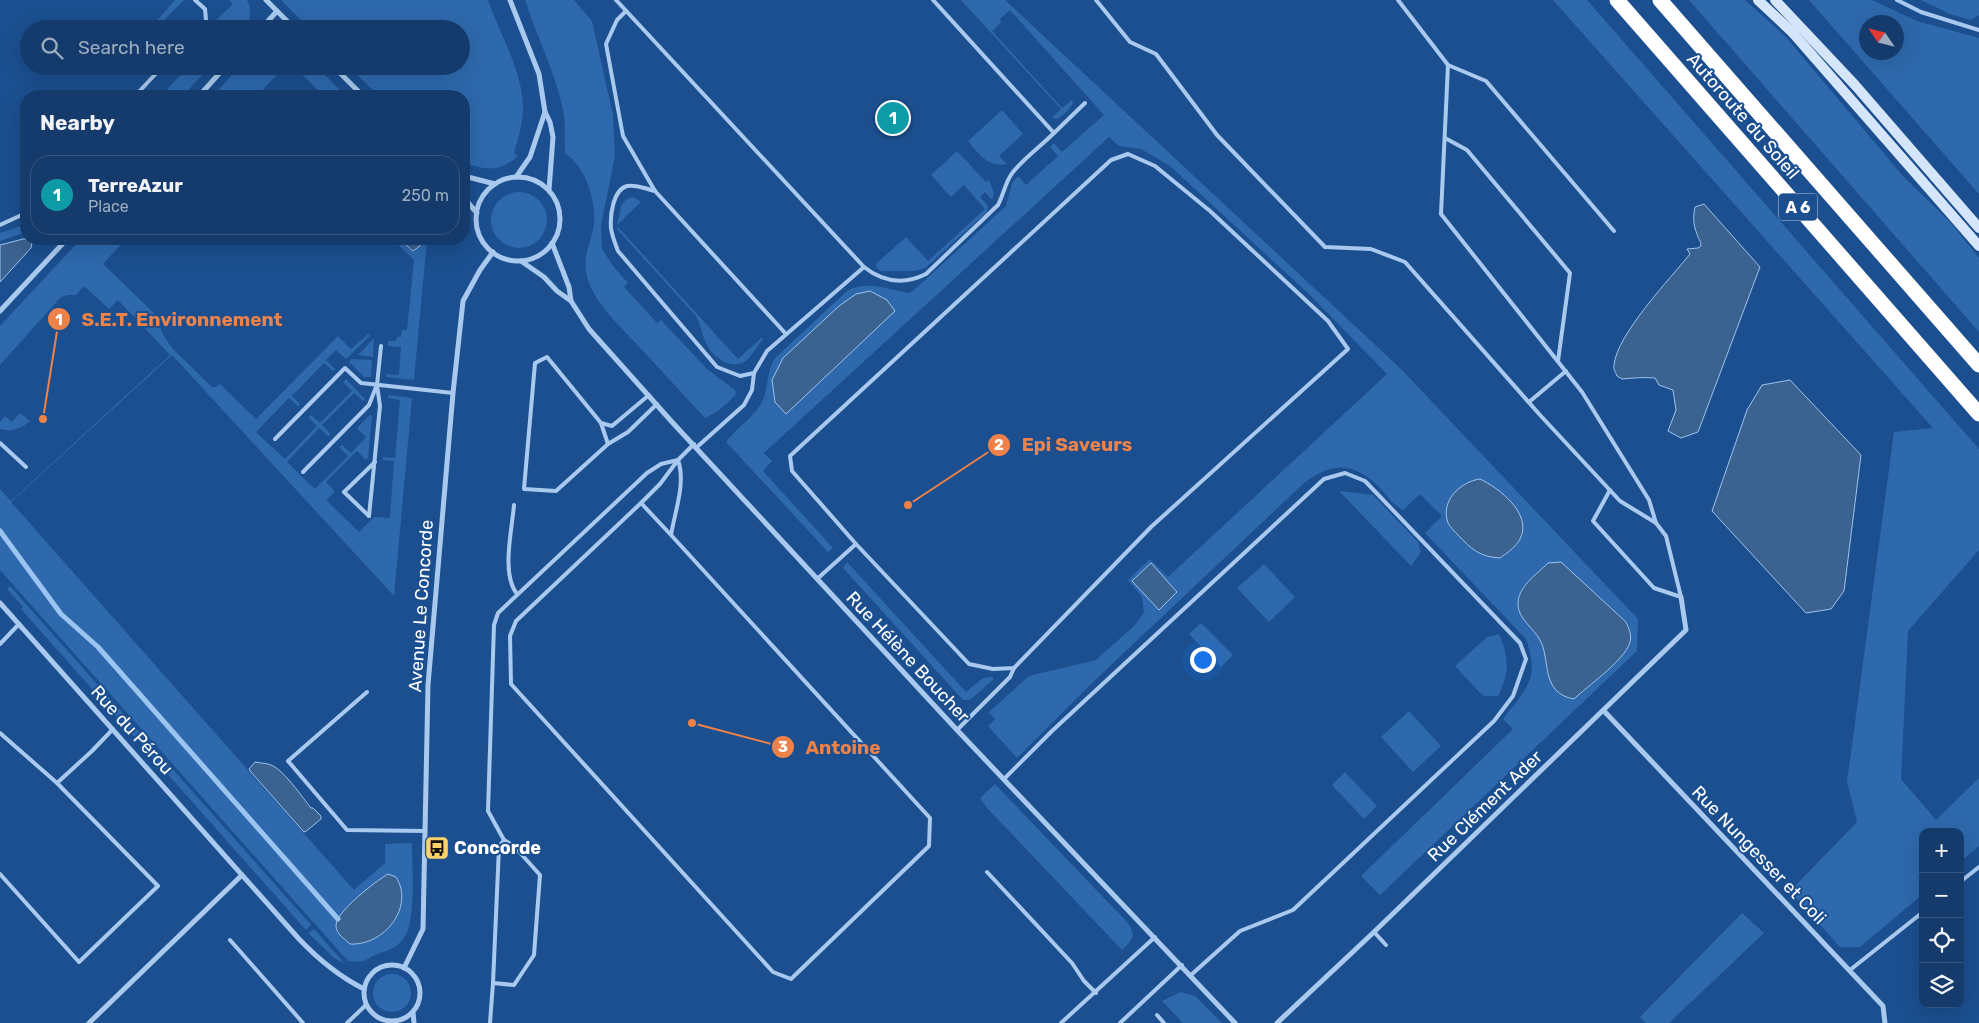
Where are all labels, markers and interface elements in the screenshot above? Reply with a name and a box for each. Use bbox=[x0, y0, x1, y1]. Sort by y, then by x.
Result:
north arrow bbox=[1859, 15, 1904, 60]
search box bbox=[20, 20, 470, 75]
icon: search bbox=[38, 34, 66, 62]
text: Search here bbox=[78, 36, 185, 59]
street label: Autoroute du Soleil bbox=[1682, 48, 1804, 184]
pin: 1 bbox=[877, 99, 909, 137]
text: Nearby bbox=[40, 110, 115, 135]
text: TerreAzur bbox=[88, 174, 183, 197]
text: 1 bbox=[53, 186, 61, 205]
text: 250 m bbox=[402, 186, 449, 205]
road number: A 6 bbox=[1779, 193, 1817, 220]
text: Place bbox=[88, 197, 129, 216]
callout: S.E.T. Environnement bbox=[47, 302, 293, 336]
text: S.E.T. Environnement bbox=[82, 308, 283, 331]
text: 1 bbox=[55, 311, 63, 329]
callout: Epi Saveurs bbox=[986, 428, 1142, 462]
text: Epi Saveurs bbox=[1022, 433, 1132, 456]
text: 2 bbox=[994, 436, 1004, 454]
street label: Avenue Le Concorde bbox=[404, 519, 438, 693]
street label: Rue Hélène Boucher bbox=[842, 587, 974, 727]
your location bbox=[1190, 647, 1216, 673]
street label: Rue du Pérou bbox=[86, 681, 178, 779]
callout: Antoine bbox=[771, 730, 891, 764]
text: Antoine bbox=[805, 736, 881, 759]
text: 3 bbox=[778, 738, 788, 756]
street label: Rue Clément Ader bbox=[1423, 746, 1547, 866]
street label: Rue Nungesser et Coli bbox=[1687, 781, 1831, 929]
map controls bbox=[1919, 828, 1964, 1008]
button: + bbox=[1919, 828, 1964, 873]
bus stop icon: Concorde bbox=[424, 835, 450, 861]
place label: Concorde bbox=[454, 837, 541, 859]
button: − bbox=[1919, 873, 1964, 918]
button: locate bbox=[1919, 918, 1964, 963]
button: layers bbox=[1919, 963, 1964, 1008]

